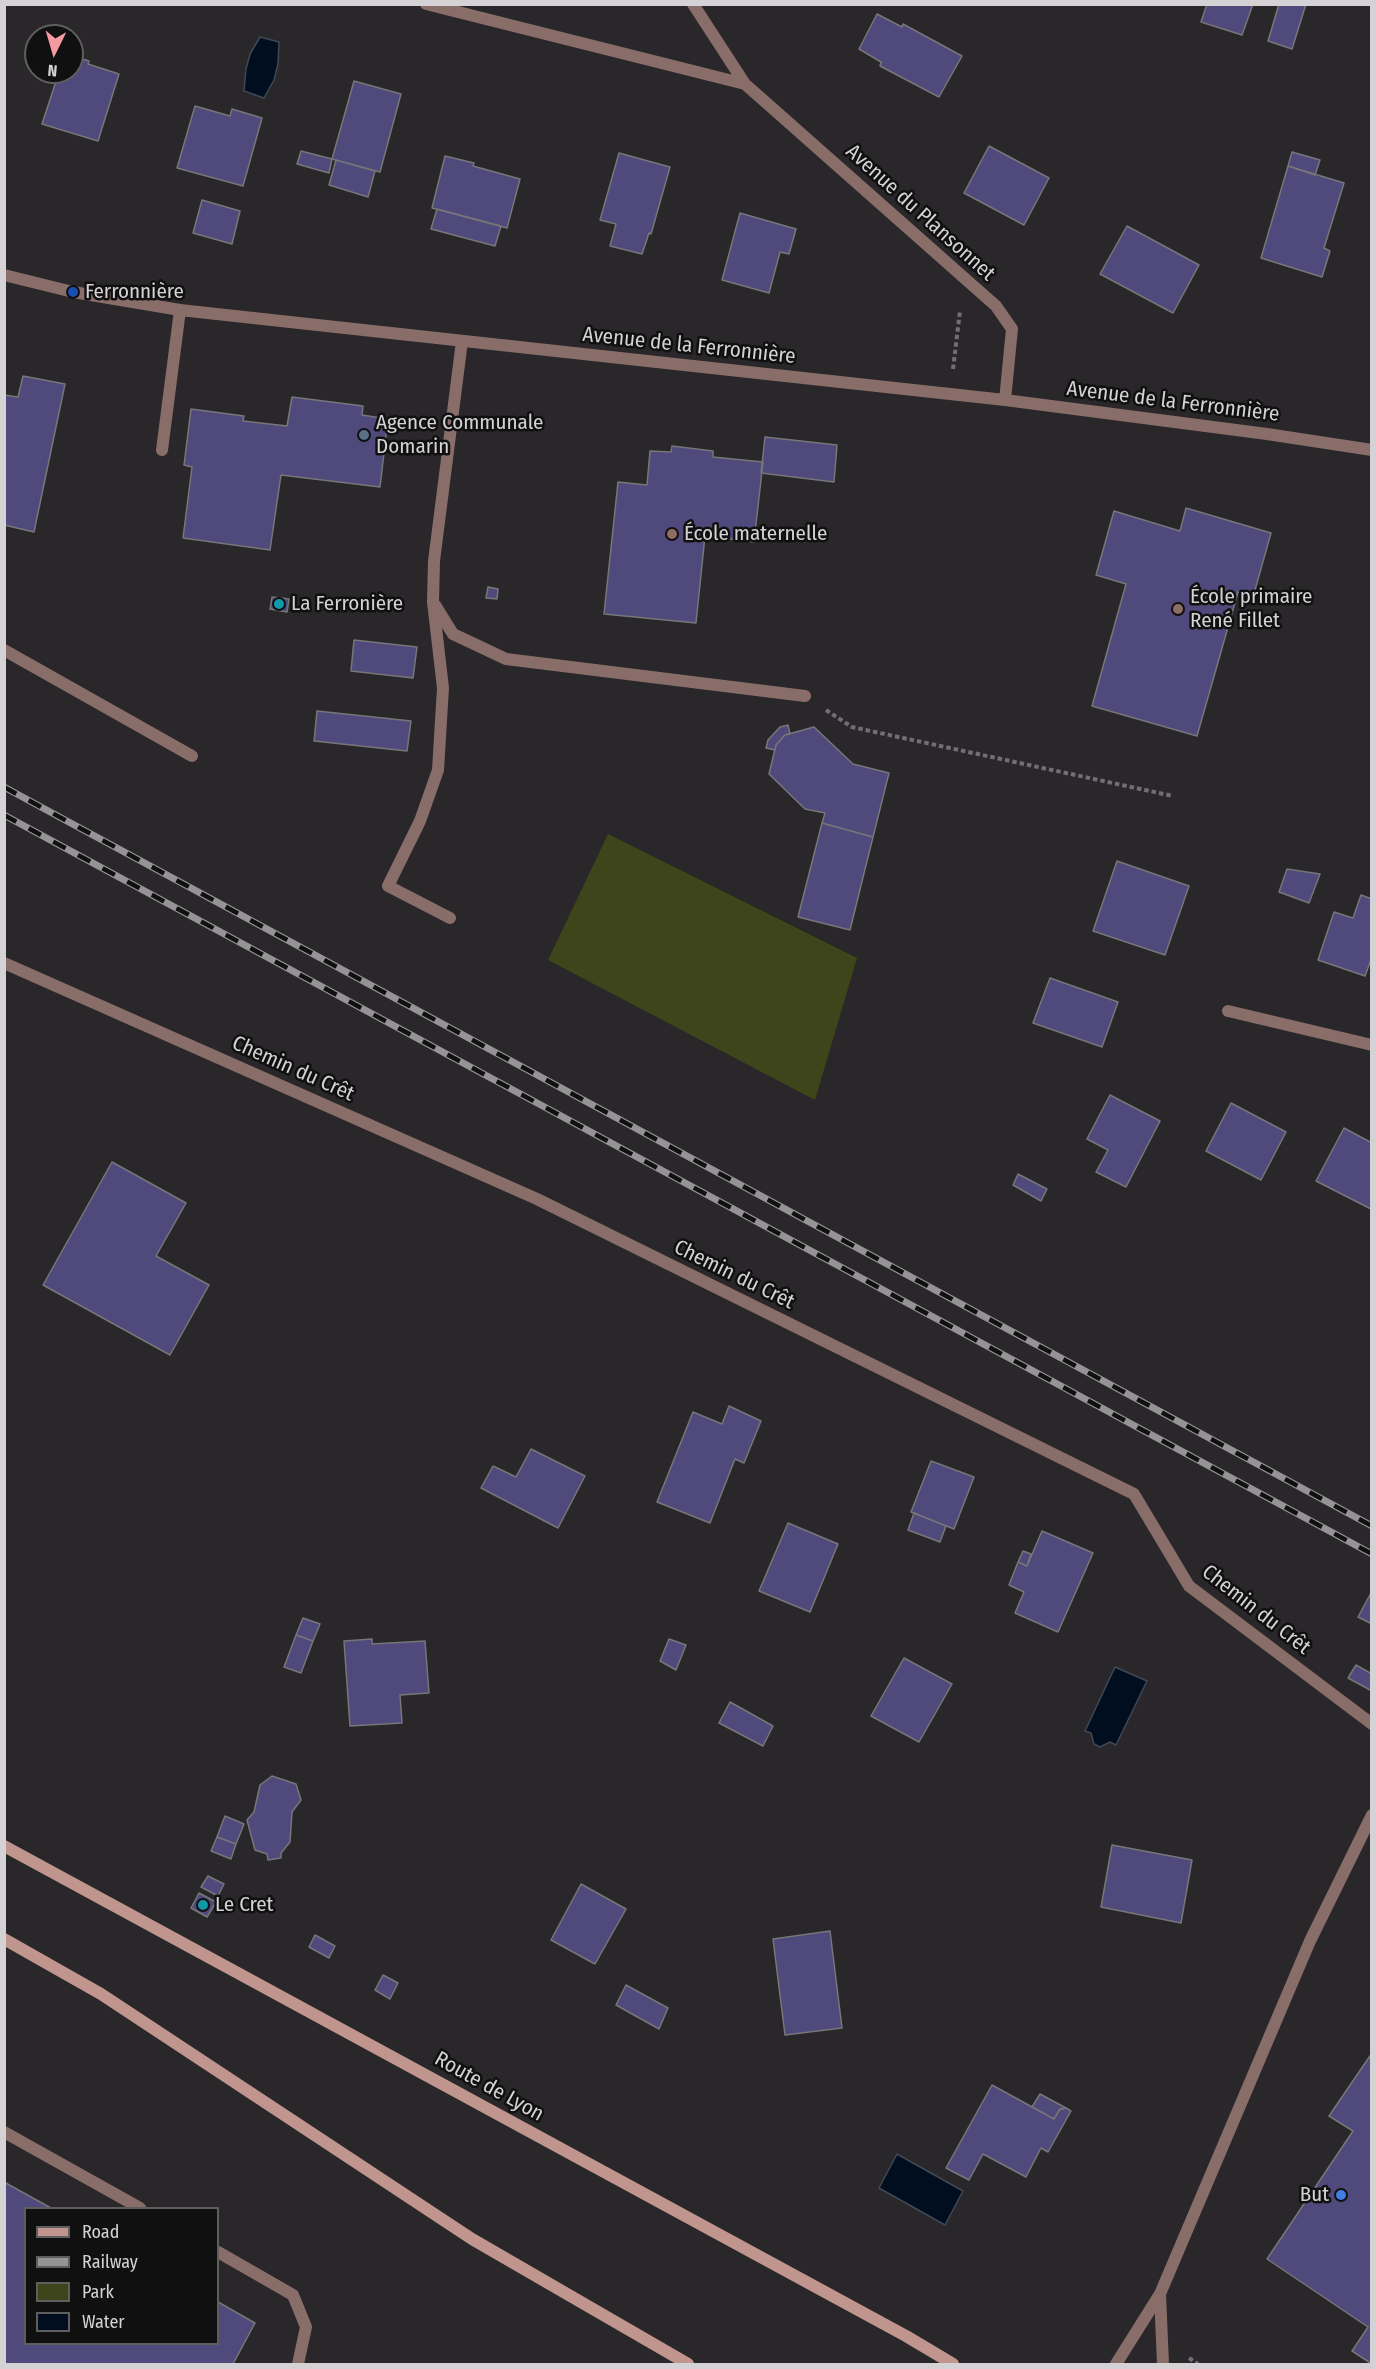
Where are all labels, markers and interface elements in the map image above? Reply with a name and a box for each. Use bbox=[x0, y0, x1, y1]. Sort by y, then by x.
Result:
north arrow bbox=[24, 24, 84, 84]
text: N bbox=[47, 61, 58, 80]
street label: Avenue du Plansonnet bbox=[840, 139, 1000, 287]
place label: Ferronnière bbox=[85, 279, 184, 305]
marker: Ferronnière bbox=[66, 285, 80, 299]
street label: Avenue de la Ferronnière bbox=[581, 322, 797, 370]
street label: Avenue de la Ferronnière bbox=[1065, 376, 1281, 428]
place label: Agence Communale Domarin bbox=[376, 410, 543, 460]
marker: Agence Communale Domarin bbox=[357, 428, 371, 442]
place label: École maternelle bbox=[684, 521, 827, 547]
marker: École maternelle bbox=[665, 527, 679, 541]
place label: École primaire René Fillet bbox=[1190, 584, 1312, 634]
place label: La Ferronière bbox=[291, 591, 403, 617]
marker: La Ferronière bbox=[272, 597, 286, 611]
marker: École primaire René Fillet bbox=[1171, 602, 1185, 616]
street label: Chemin du Crêt bbox=[228, 1031, 358, 1107]
street label: Chemin du Crêt bbox=[670, 1235, 798, 1315]
street label: Chemin du Crêt bbox=[1197, 1560, 1315, 1660]
place label: Le Cret bbox=[215, 1892, 273, 1918]
marker: Le Cret bbox=[196, 1898, 210, 1912]
street label: Route de Lyon bbox=[430, 2047, 548, 2127]
place label: But bbox=[1300, 2182, 1329, 2208]
marker: But bbox=[1334, 2188, 1348, 2202]
legend bbox=[24, 2207, 219, 2345]
text: Road bbox=[82, 2221, 119, 2243]
text: Railway bbox=[82, 2251, 138, 2273]
text: Park bbox=[82, 2281, 114, 2303]
text: Water bbox=[82, 2311, 125, 2333]

